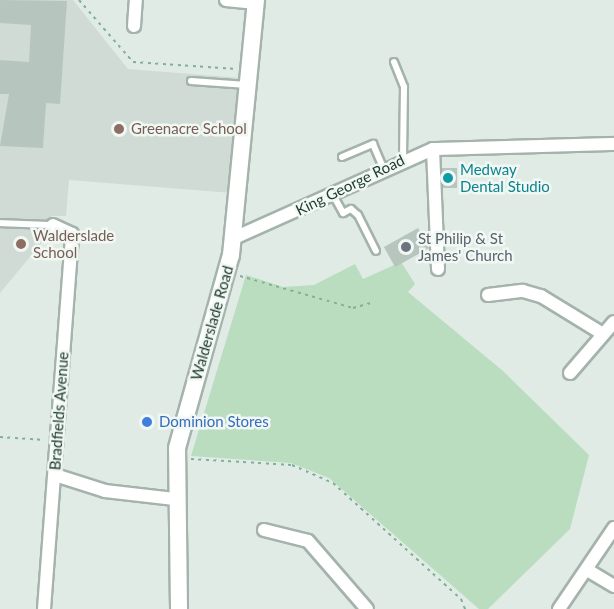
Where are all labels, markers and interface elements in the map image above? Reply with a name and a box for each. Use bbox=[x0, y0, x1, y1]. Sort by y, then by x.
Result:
place label: Greenacre School bbox=[131, 120, 247, 138]
marker: Greenacre School bbox=[112, 122, 126, 136]
street label: King George Road bbox=[293, 151, 407, 219]
place label: Medway Dental Studio bbox=[460, 160, 550, 195]
marker: Medway Dental Studio bbox=[441, 171, 455, 185]
place label: Walderslade School bbox=[33, 226, 114, 261]
place label: St Philip & St James' Church bbox=[418, 229, 513, 264]
marker: Walderslade School bbox=[14, 237, 28, 251]
marker: St Philip & St James' Church bbox=[399, 240, 413, 254]
street label: Walderslade Road bbox=[187, 264, 237, 382]
street label: Bradfields Avenue bbox=[46, 351, 72, 471]
place label: Dominion Stores bbox=[159, 413, 269, 431]
marker: Dominion Stores bbox=[140, 415, 154, 429]

